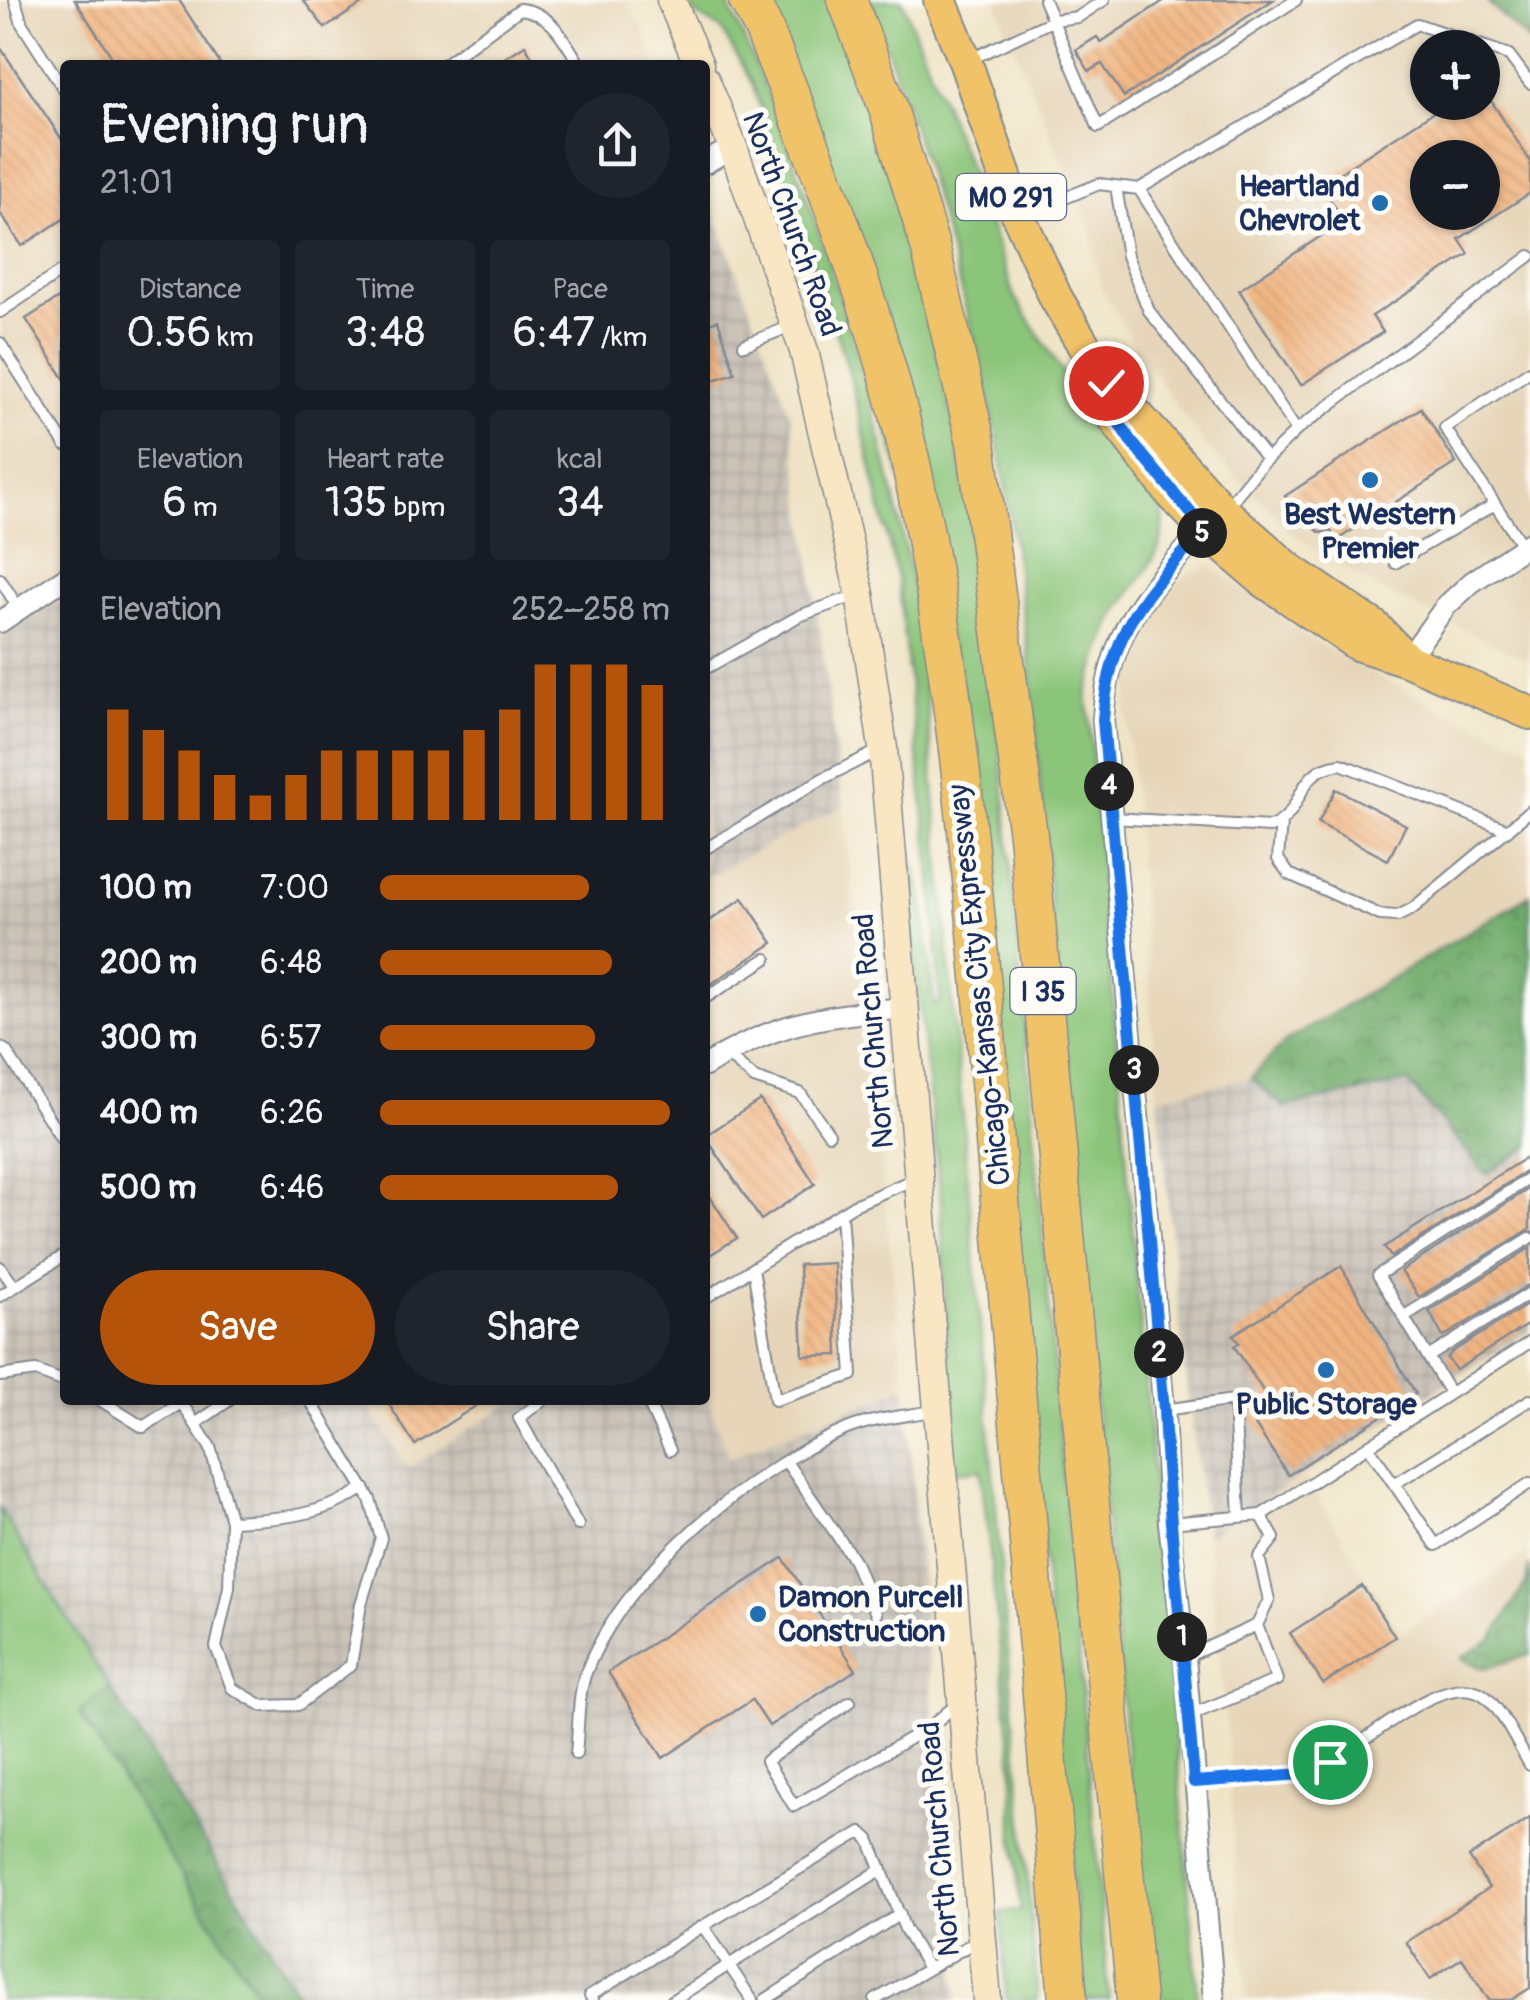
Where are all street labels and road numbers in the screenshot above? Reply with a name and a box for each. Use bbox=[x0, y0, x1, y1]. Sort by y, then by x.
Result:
street label: North Church Road bbox=[734, 107, 849, 341]
road number: MO 291 bbox=[956, 174, 1066, 220]
street label: Chicago-Kansas City Expressway bbox=[940, 782, 1019, 1188]
street label: North Church Road bbox=[845, 912, 902, 1150]
road number: I 35 bbox=[1010, 968, 1076, 1014]
street label: North Church Road bbox=[911, 1720, 968, 1958]

